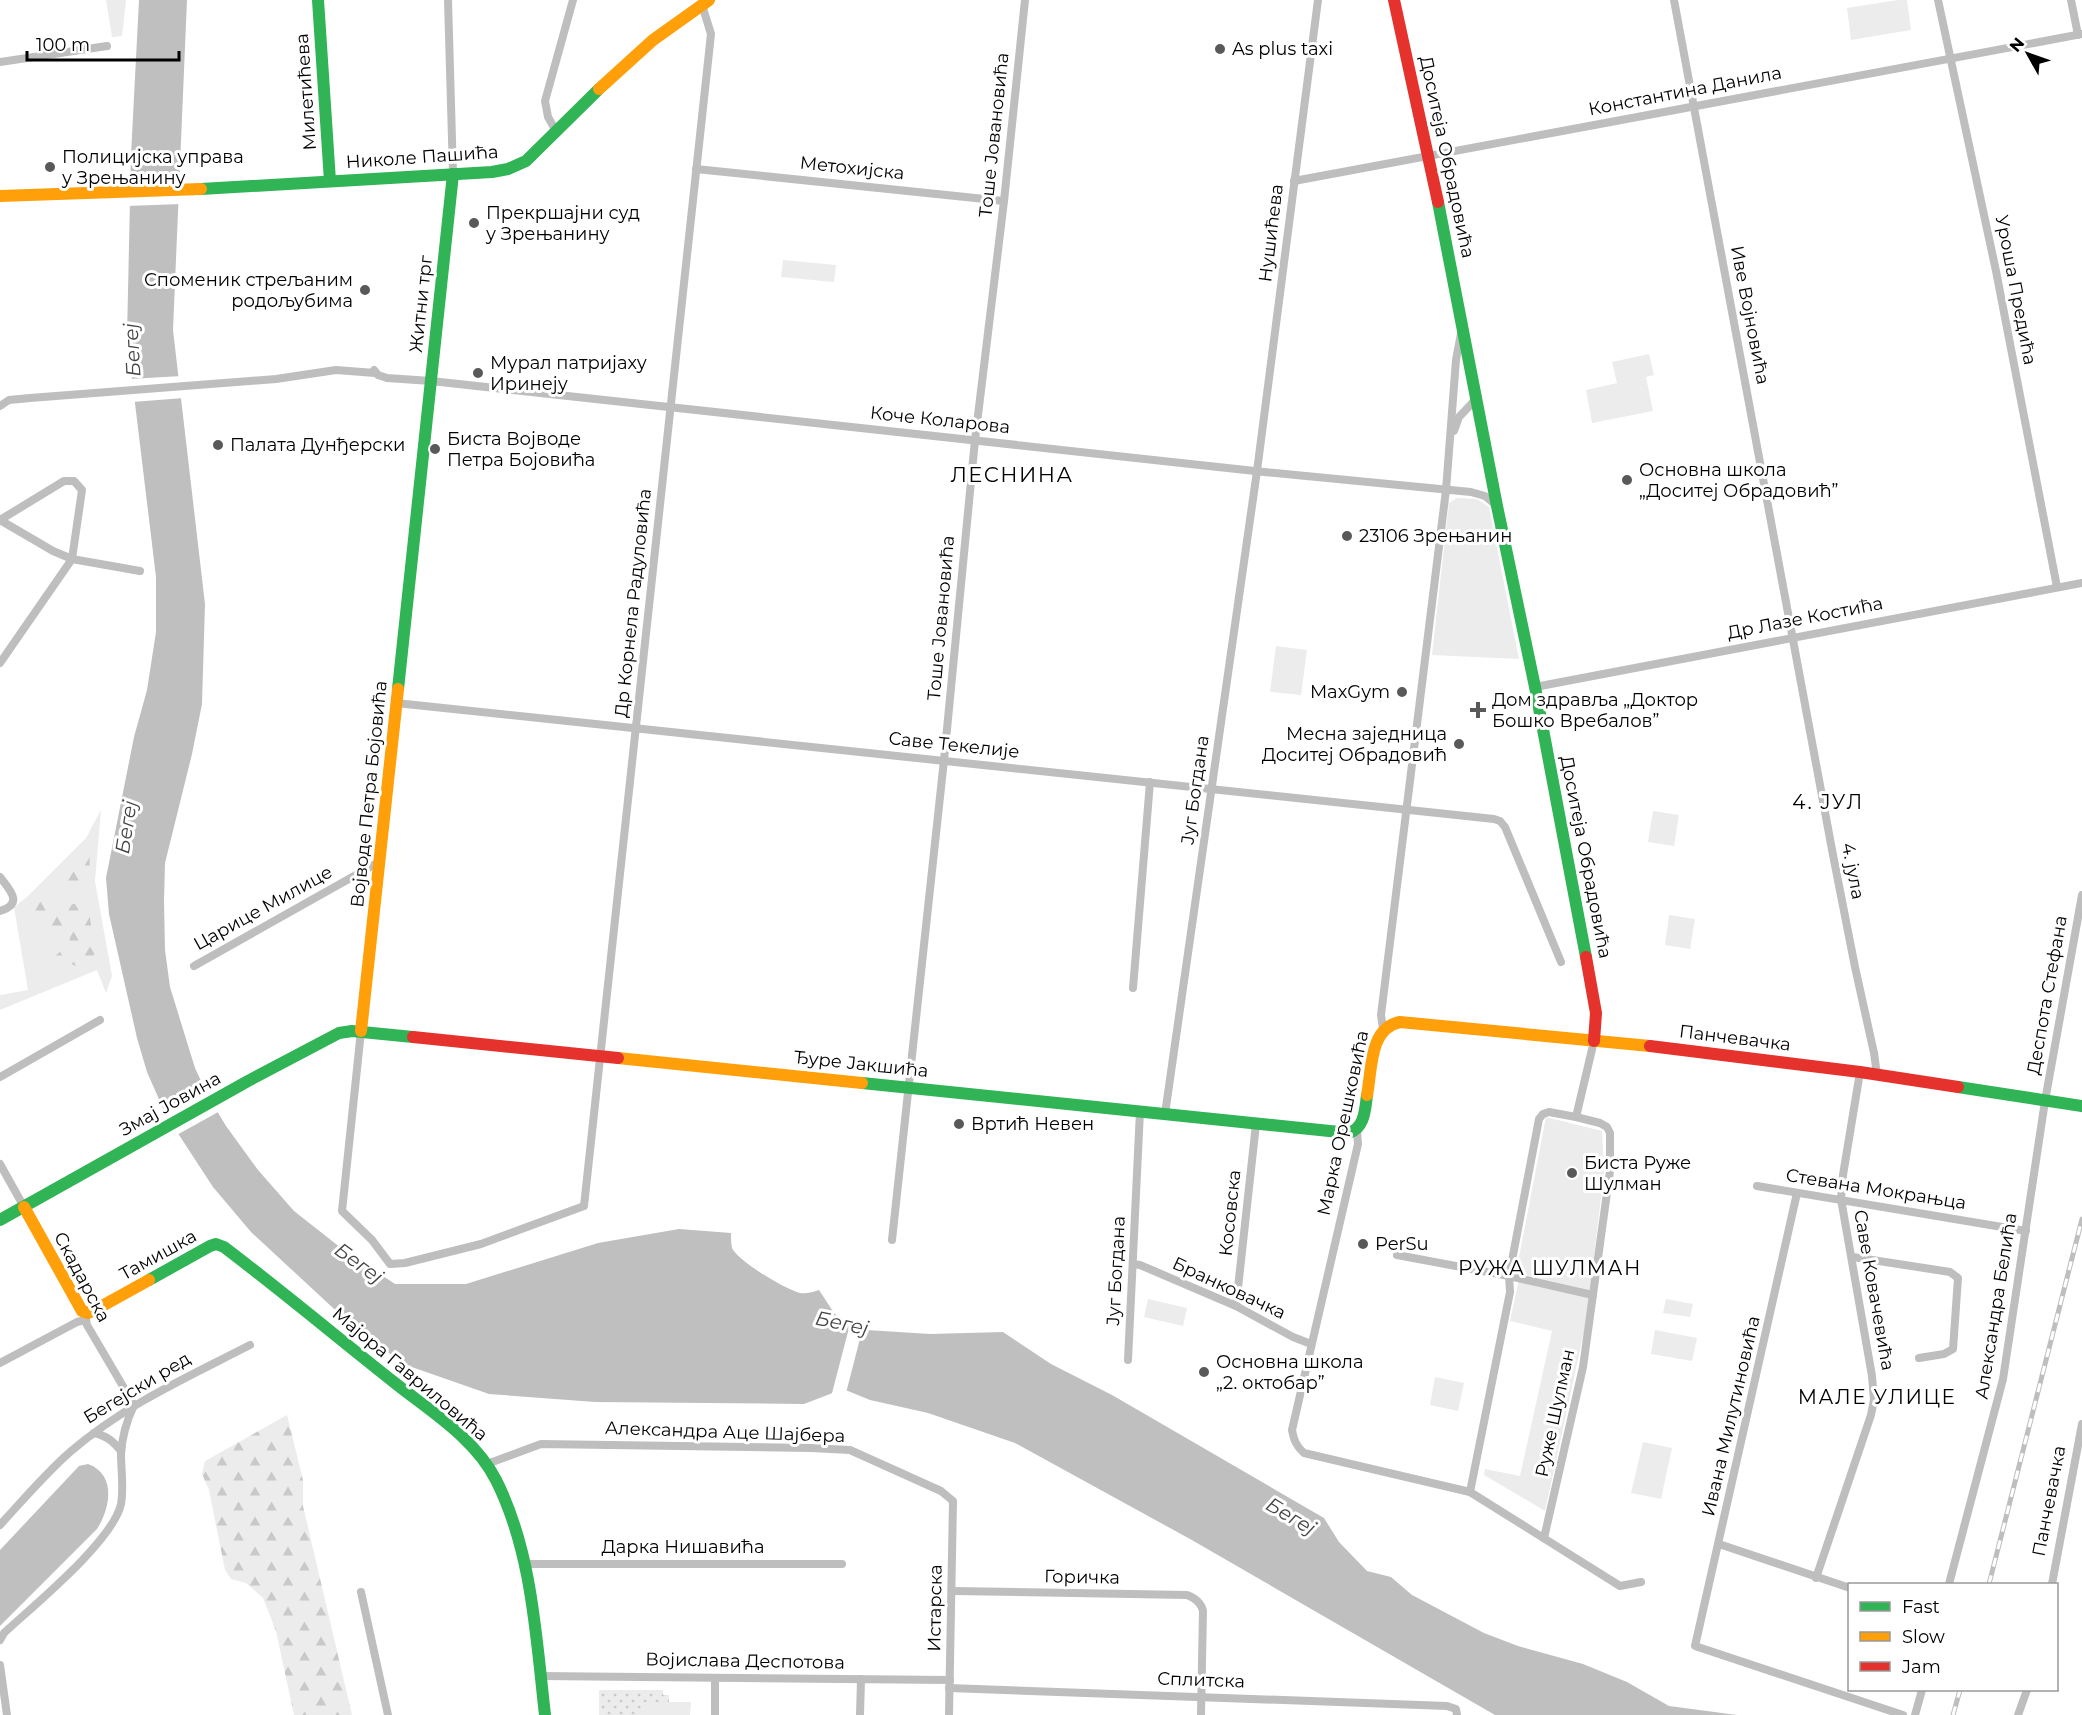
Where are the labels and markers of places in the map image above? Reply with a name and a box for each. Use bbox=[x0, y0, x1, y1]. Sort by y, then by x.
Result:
place label: As plus taxi bbox=[1232, 38, 1333, 60]
marker: As plus taxi bbox=[1213, 42, 1227, 56]
place label: Полицијска управа у Зрењанину bbox=[61, 146, 244, 189]
marker: Полицијска управа у Зрењанину bbox=[43, 160, 57, 174]
place label: Прекршајни суд у Зрењанину bbox=[485, 202, 640, 245]
marker: Прекршајни суд у Зрењанину bbox=[467, 216, 481, 230]
place label: Споменик стрељаним родољубима bbox=[144, 269, 353, 312]
marker: Споменик стрељаним родољубима bbox=[358, 283, 372, 297]
place label: Мурал патријаху Иринеју bbox=[490, 352, 647, 395]
marker: Мурал патријаху Иринеју bbox=[471, 366, 485, 380]
place label: Биста Војводе Петра Бојовића bbox=[447, 428, 595, 471]
place label: Палата Дунђерски bbox=[230, 434, 405, 456]
marker: Палата Дунђерски bbox=[211, 438, 225, 452]
marker: Биста Војводе Петра Бојовића bbox=[428, 442, 442, 456]
place label: Основна школа „Доситеј Обрадовић” bbox=[1639, 459, 1838, 502]
marker: Основна школа „Доситеј Обрадовић” bbox=[1620, 473, 1634, 487]
place label: 23106 Зрењанин bbox=[1359, 525, 1512, 547]
marker: 23106 Зрењанин bbox=[1340, 529, 1354, 543]
place label: MaxGym bbox=[1310, 681, 1390, 703]
marker: MaxGym bbox=[1395, 685, 1409, 699]
place label: Дом здравља „Доктор Бошко Вребалов” bbox=[1492, 689, 1698, 732]
marker: Дом здравља „Доктор Бошко Вребалов” bbox=[1469, 701, 1487, 719]
place label: Месна заједница Доситеј Обрадовић bbox=[1262, 723, 1447, 766]
marker: Месна заједница Доситеј Обрадовић bbox=[1452, 737, 1466, 751]
place label: Вртић Невен bbox=[971, 1113, 1094, 1135]
marker: Вртић Невен bbox=[952, 1117, 966, 1131]
place label: Биста Руже Шулман bbox=[1584, 1152, 1691, 1195]
marker: Биста Руже Шулман bbox=[1565, 1166, 1579, 1180]
place label: PerSu bbox=[1375, 1233, 1429, 1255]
marker: PerSu bbox=[1356, 1237, 1370, 1251]
place label: Основна школа „2. октобар” bbox=[1216, 1351, 1363, 1394]
marker: Основна школа „2. октобар” bbox=[1197, 1365, 1211, 1379]

